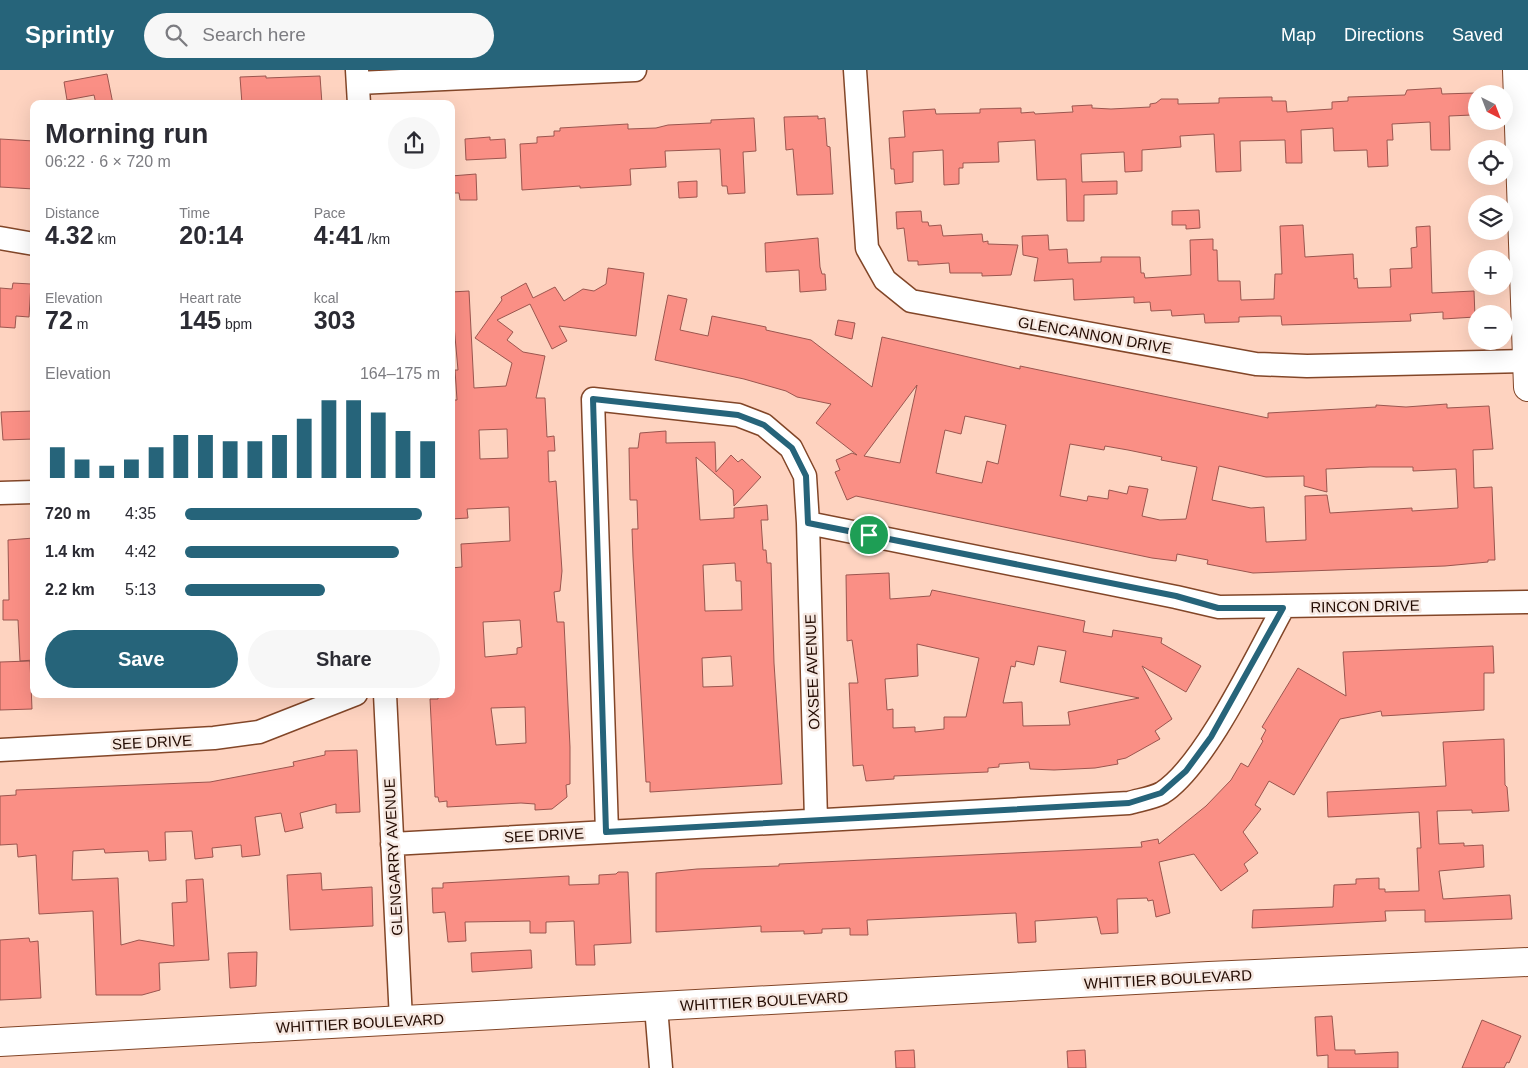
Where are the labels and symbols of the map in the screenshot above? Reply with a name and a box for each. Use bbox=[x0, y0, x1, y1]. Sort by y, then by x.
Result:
north arrow bbox=[1468, 85, 1512, 130]
street label: GLENCANNON DRIVE bbox=[1017, 313, 1173, 357]
pin bbox=[848, 514, 890, 556]
street label: RINCON DRIVE bbox=[1310, 597, 1420, 615]
street label: OXSEE AVENUE bbox=[801, 614, 823, 730]
street label: SEE DRIVE bbox=[112, 731, 192, 753]
street label: GLENGARRY AVENUE bbox=[380, 778, 406, 936]
street label: SEE DRIVE bbox=[504, 824, 584, 846]
street label: WHITTIER BOULEVARD bbox=[1084, 966, 1253, 992]
street label: WHITTIER BOULEVARD bbox=[680, 988, 849, 1014]
street label: WHITTIER BOULEVARD bbox=[276, 1010, 445, 1036]

